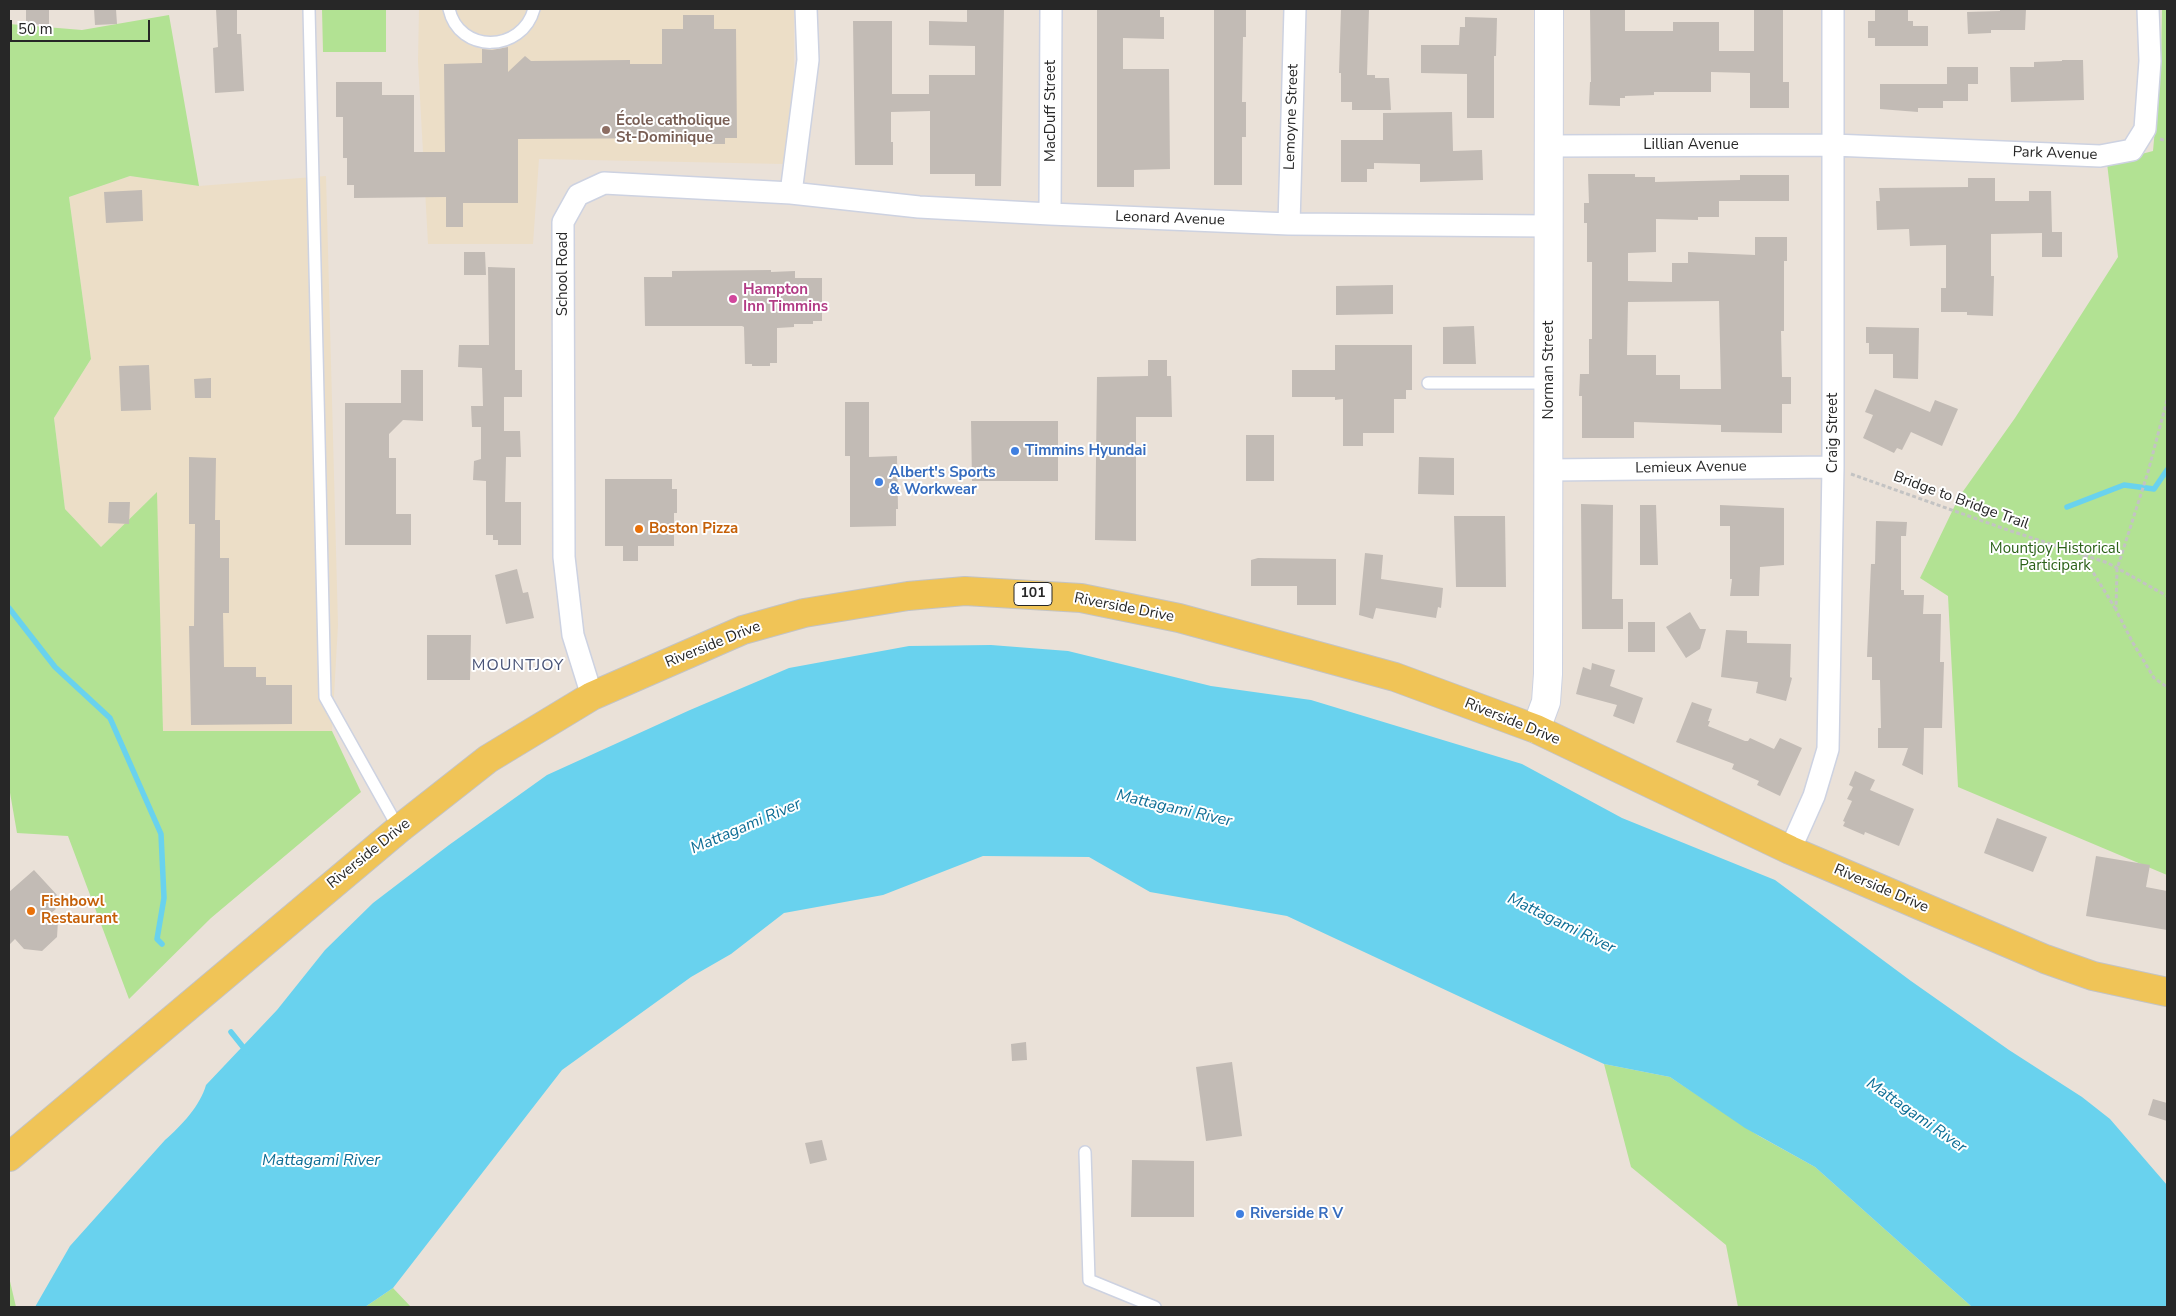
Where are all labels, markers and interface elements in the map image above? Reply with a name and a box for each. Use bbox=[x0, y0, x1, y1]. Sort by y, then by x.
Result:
scale bar bbox=[12, 10, 152, 42]
text: 50 m bbox=[18, 19, 53, 39]
street label: MacDuff Street bbox=[1042, 60, 1060, 162]
street label: Lemoyne Street bbox=[1281, 64, 1303, 170]
place label: École catholique St-Dominique bbox=[616, 112, 730, 147]
marker: École catholique St-Dominique bbox=[600, 124, 612, 136]
street label: Lillian Avenue bbox=[1643, 136, 1739, 154]
street label: Park Avenue bbox=[2012, 144, 2098, 164]
street label: Leonard Avenue bbox=[1115, 208, 1225, 230]
street label: School Road bbox=[554, 232, 572, 316]
place label: Hampton Inn Timmins bbox=[743, 281, 828, 316]
marker: Hampton Inn Timmins bbox=[727, 293, 739, 305]
street label: Norman Street bbox=[1540, 321, 1558, 419]
street label: Craig Street bbox=[1824, 393, 1842, 473]
place label: Timmins Hyundai bbox=[1025, 442, 1146, 460]
marker: Timmins Hyundai bbox=[1009, 445, 1021, 457]
street label: Lemieux Avenue bbox=[1635, 458, 1747, 478]
place label: Albert's Sports & Workwear bbox=[889, 464, 996, 499]
street label: Bridge to Bridge Trail bbox=[1891, 468, 2031, 534]
marker: Albert's Sports & Workwear bbox=[873, 476, 885, 488]
place label: Boston Pizza bbox=[649, 520, 738, 538]
marker: Boston Pizza bbox=[633, 523, 645, 535]
park label: Mountjoy Historical Participark bbox=[1990, 540, 2120, 575]
road number: 101 bbox=[1014, 582, 1052, 606]
street label: Riverside Drive bbox=[1073, 590, 1175, 626]
street label: Riverside Drive bbox=[663, 618, 763, 672]
district label: MOUNTJOY bbox=[471, 656, 565, 676]
street label: Riverside Drive bbox=[1462, 695, 1562, 749]
water label: Mattagami River bbox=[1114, 786, 1234, 832]
water label: Mattagami River bbox=[688, 795, 804, 859]
street label: Riverside Drive bbox=[324, 815, 414, 893]
street label: Riverside Drive bbox=[1831, 861, 1931, 917]
water label: Mattagami River bbox=[1504, 890, 1618, 958]
place label: Fishbowl Restaurant bbox=[41, 893, 118, 928]
marker: Fishbowl Restaurant bbox=[25, 905, 37, 917]
water label: Mattagami River bbox=[1862, 1074, 1970, 1158]
water label: Mattagami River bbox=[262, 1151, 380, 1171]
place label: Riverside R V bbox=[1250, 1205, 1343, 1223]
marker: Riverside R V bbox=[1234, 1208, 1246, 1220]

